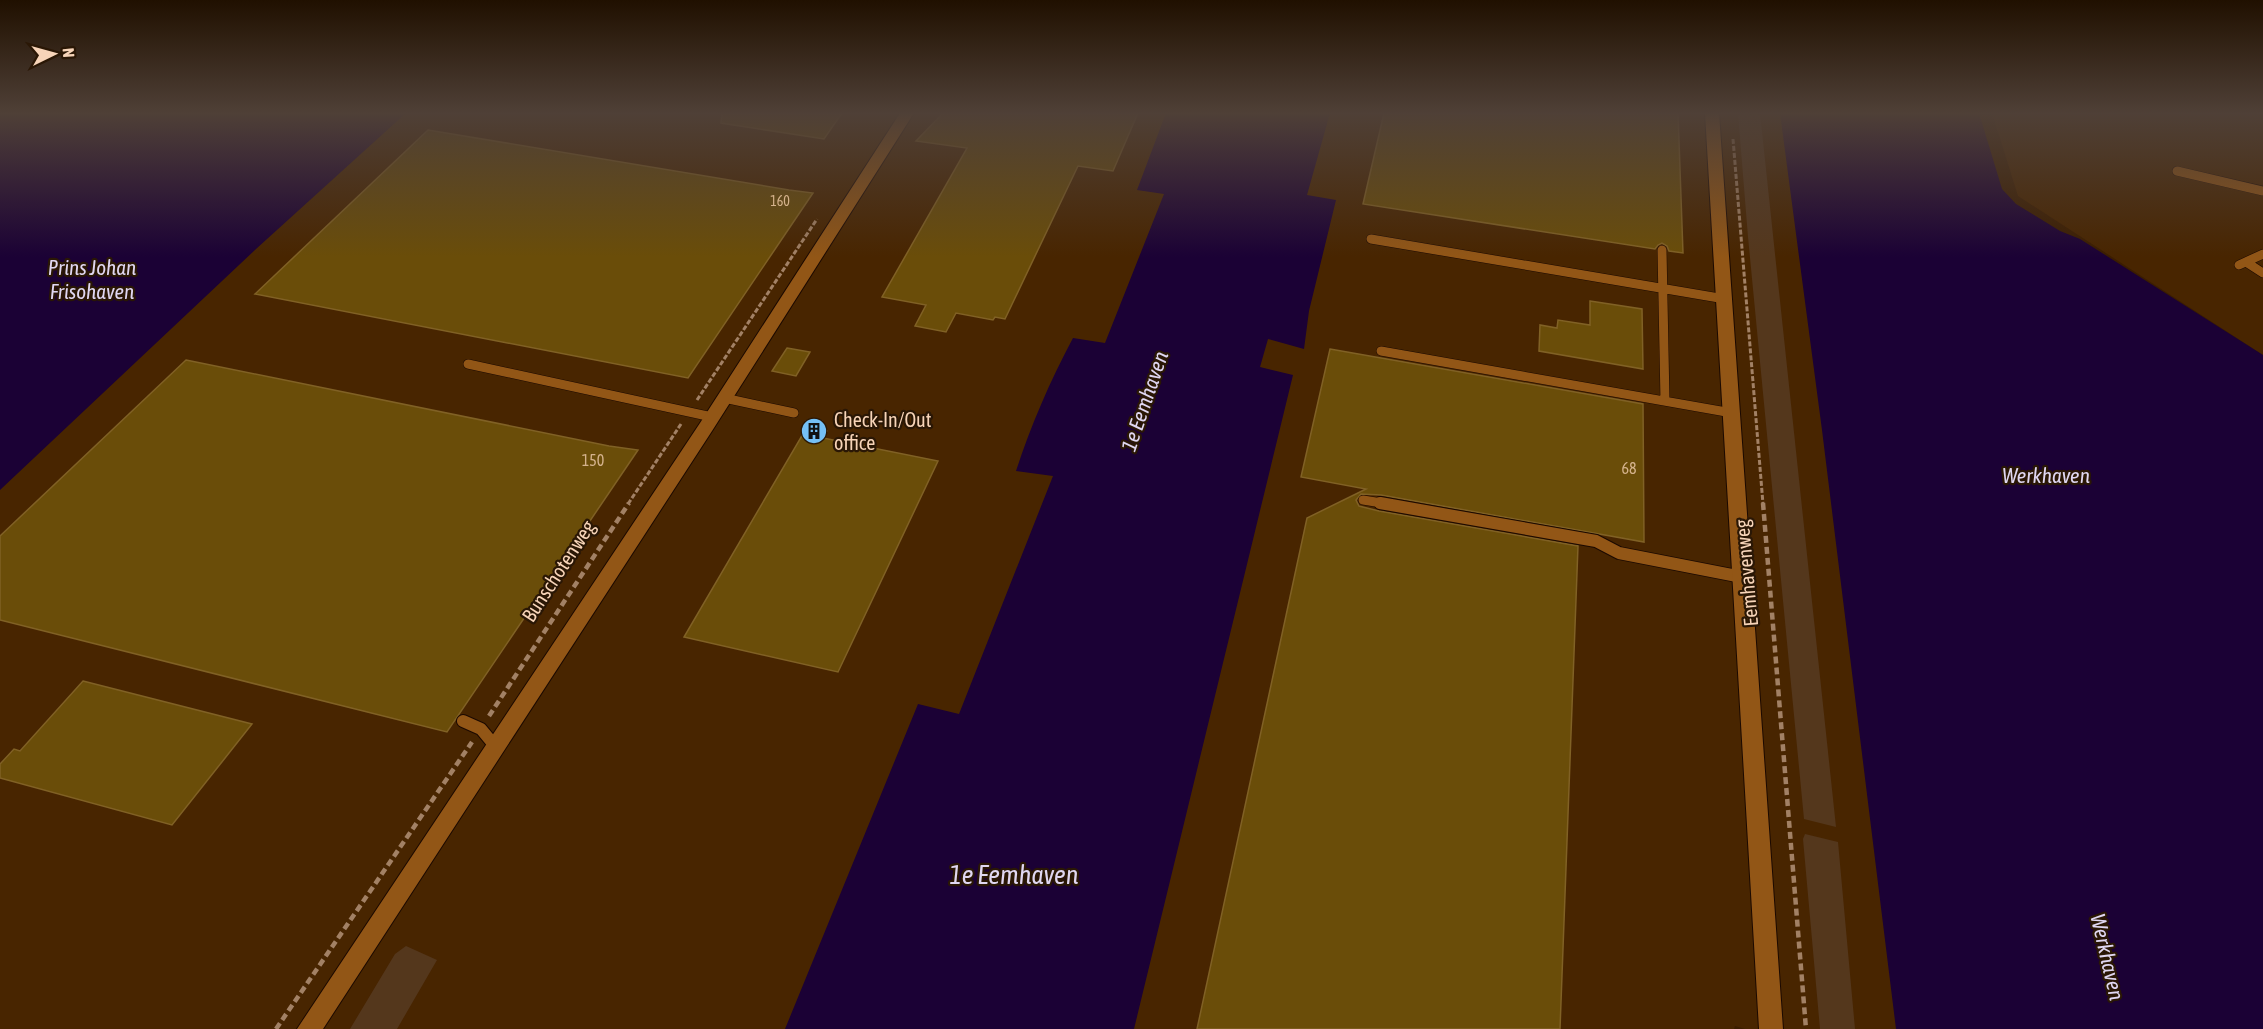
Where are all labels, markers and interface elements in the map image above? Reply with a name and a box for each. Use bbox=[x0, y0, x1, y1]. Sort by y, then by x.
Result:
north arrow bbox=[24, 24, 84, 84]
text: N bbox=[60, 47, 78, 58]
house number: 160 bbox=[770, 193, 790, 209]
water label: Prins Johan Frisohaven bbox=[48, 255, 136, 303]
water label: 1e Eemhaven bbox=[1116, 348, 1172, 454]
place label: Check-In/Out office bbox=[834, 408, 932, 454]
building icon: Check-In/Out office bbox=[799, 416, 829, 446]
house number: 150 bbox=[582, 451, 604, 469]
house number: 68 bbox=[1621, 459, 1637, 477]
water label: Werkhaven bbox=[2002, 463, 2090, 487]
street label: Bunschotenweg bbox=[517, 516, 599, 626]
street label: Eemhavenweg bbox=[1730, 518, 1762, 627]
water label: 1e Eemhaven bbox=[950, 860, 1079, 890]
water label: Werkhaven bbox=[2086, 912, 2130, 1002]

